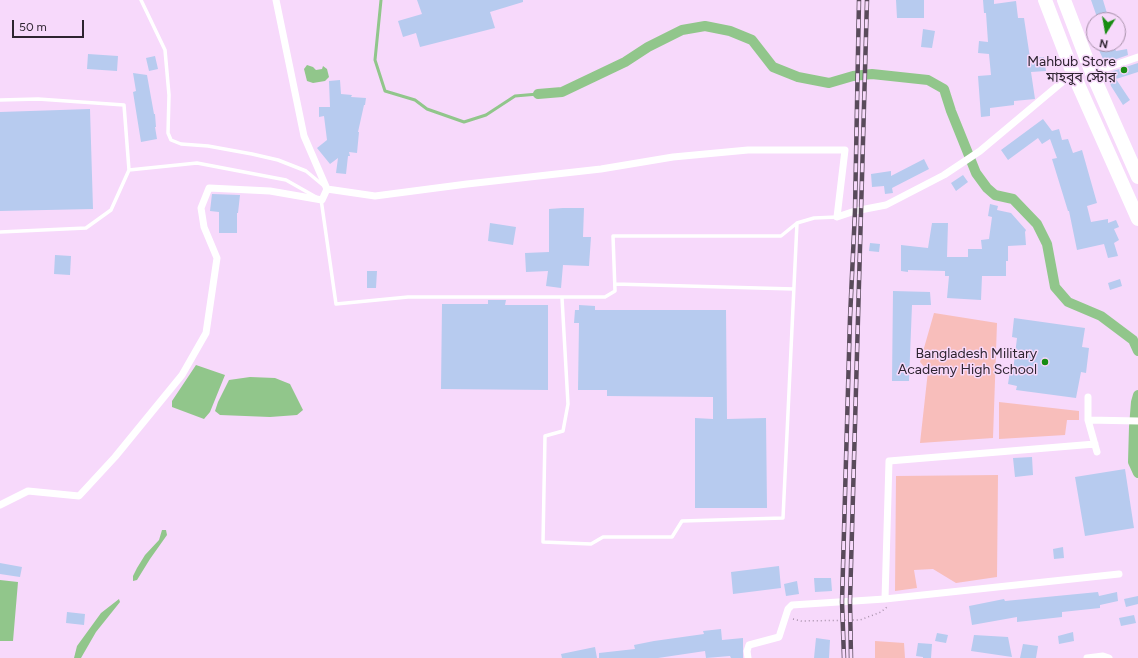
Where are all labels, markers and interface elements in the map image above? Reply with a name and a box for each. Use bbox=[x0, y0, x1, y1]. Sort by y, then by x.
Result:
scale bar bbox=[14, 12, 86, 38]
north arrow bbox=[1086, 12, 1126, 52]
text: 50 m bbox=[19, 20, 47, 34]
text: N bbox=[1098, 36, 1109, 50]
place label: Mahbub Store মাহবুব স্টোর bbox=[1027, 54, 1116, 86]
marker: Mahbub Store মাহবুব স্টোর bbox=[1119, 65, 1129, 75]
place label: Bangladesh Military Academy High School bbox=[898, 346, 1037, 378]
marker: Bangladesh Military Academy High School bbox=[1040, 357, 1050, 367]

